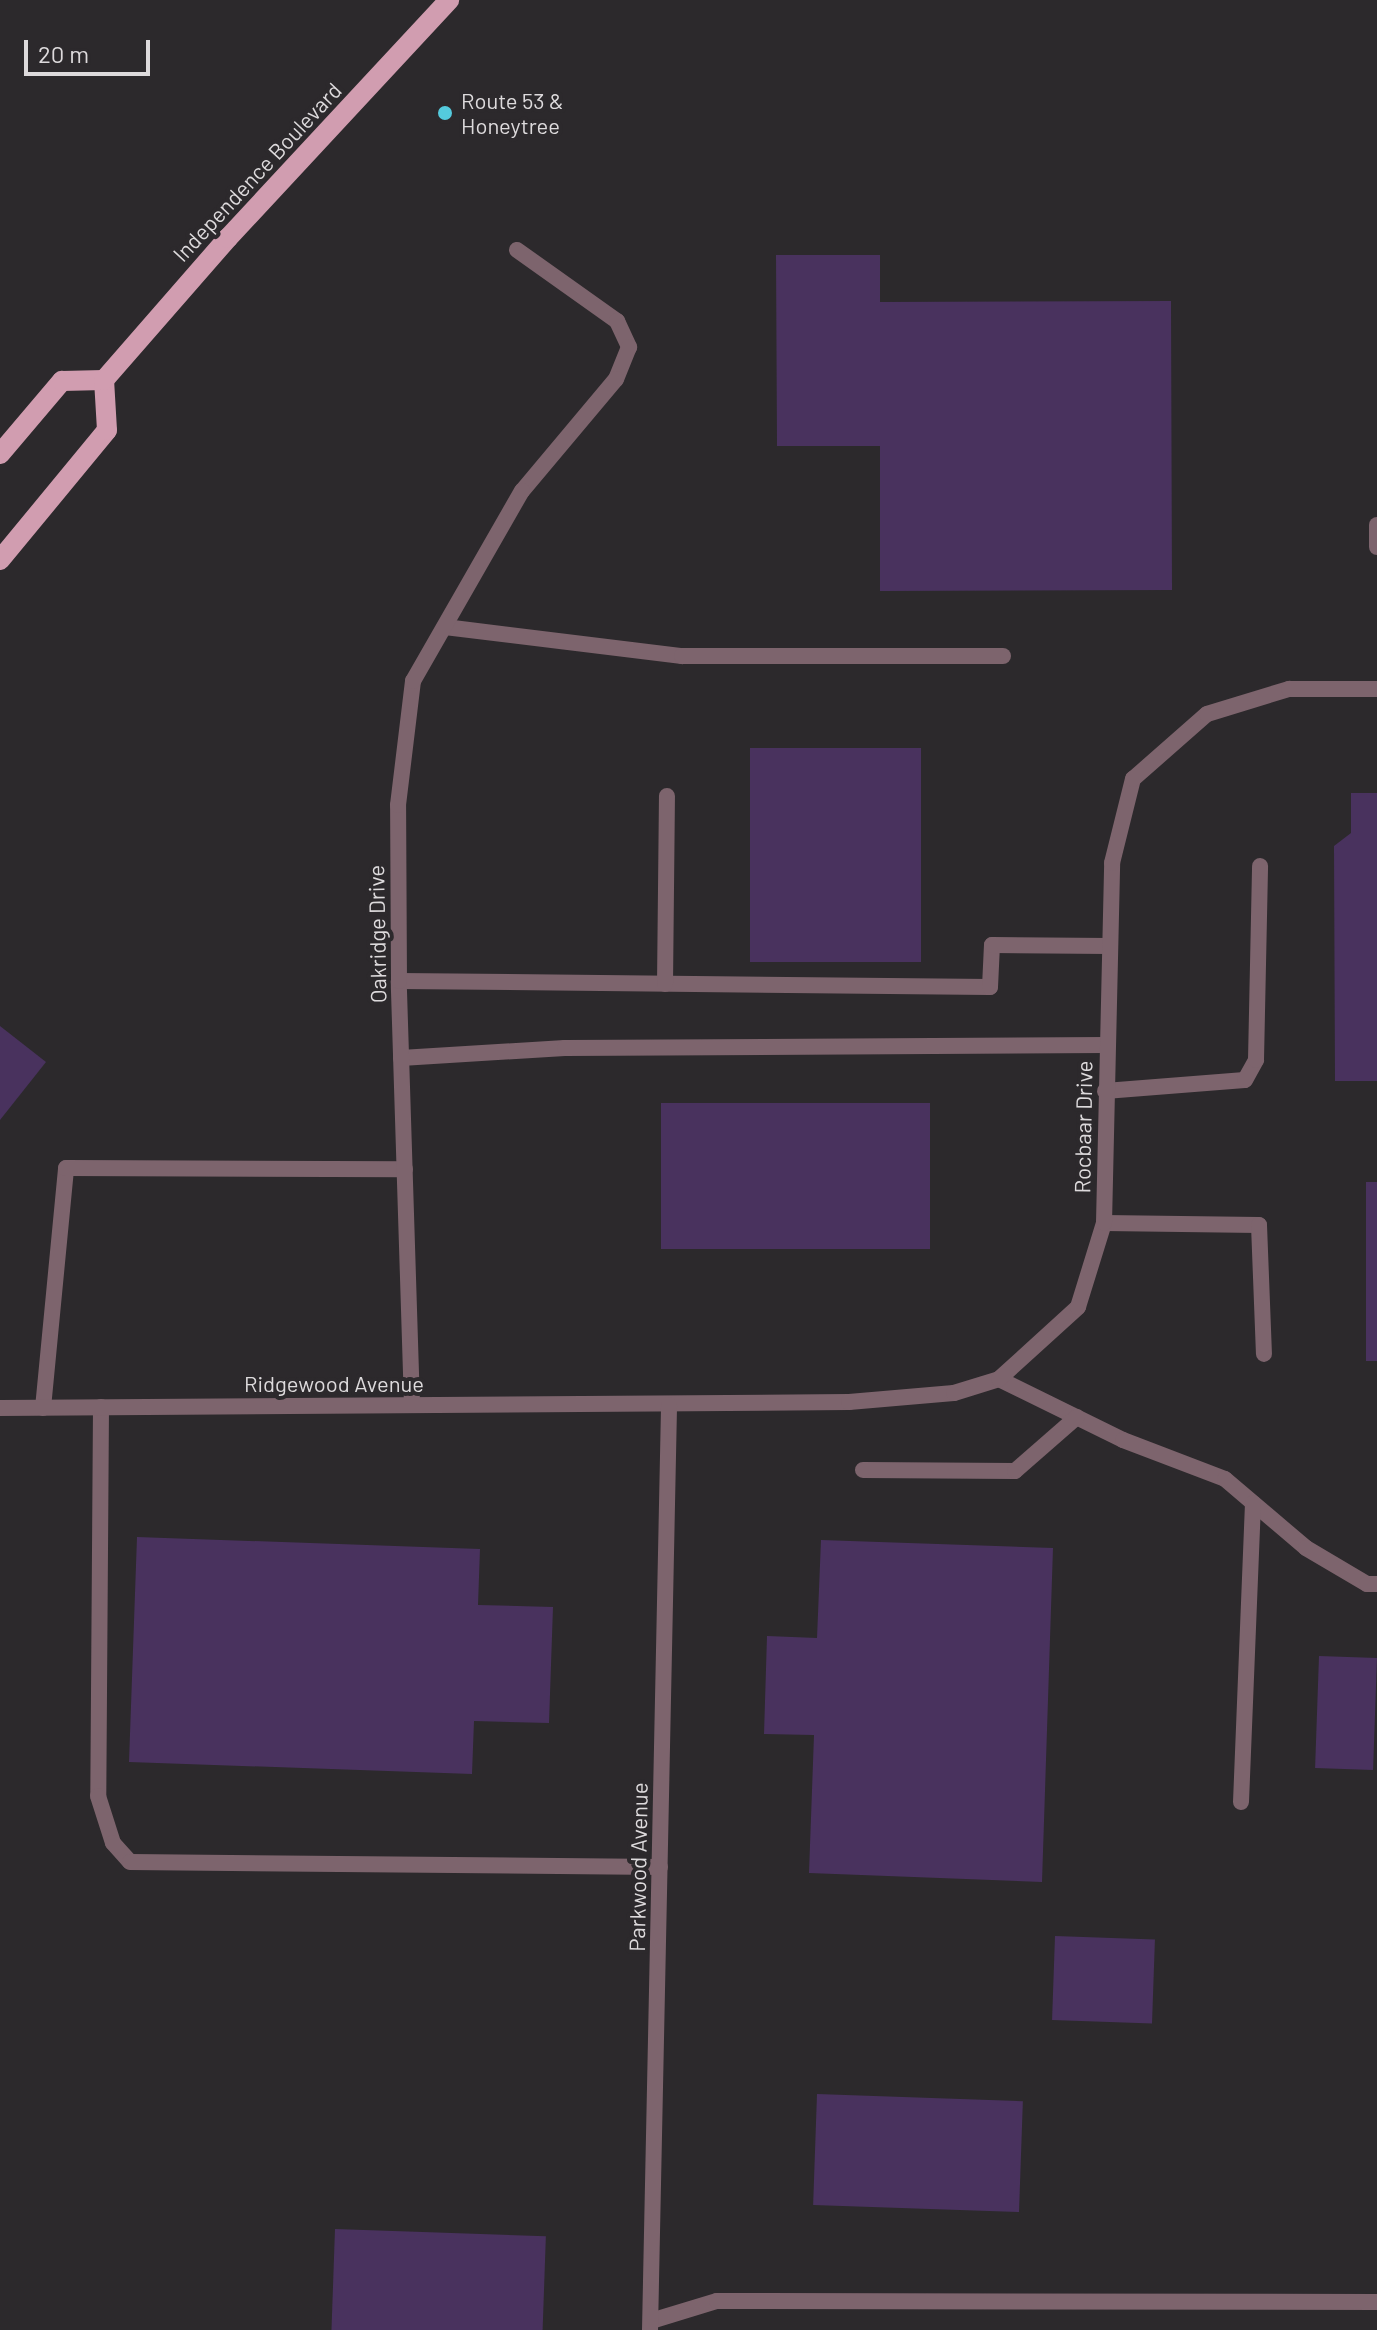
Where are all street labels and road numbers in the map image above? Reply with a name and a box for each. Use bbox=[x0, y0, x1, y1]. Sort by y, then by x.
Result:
street label: Independence Boulevard bbox=[167, 77, 347, 267]
street label: Oakridge Drive bbox=[363, 865, 391, 1003]
street label: Rocbaar Drive bbox=[1069, 1060, 1097, 1194]
street label: Ridgewood Avenue bbox=[244, 1371, 424, 1397]
street label: Parkwood Avenue bbox=[623, 1782, 653, 1952]

